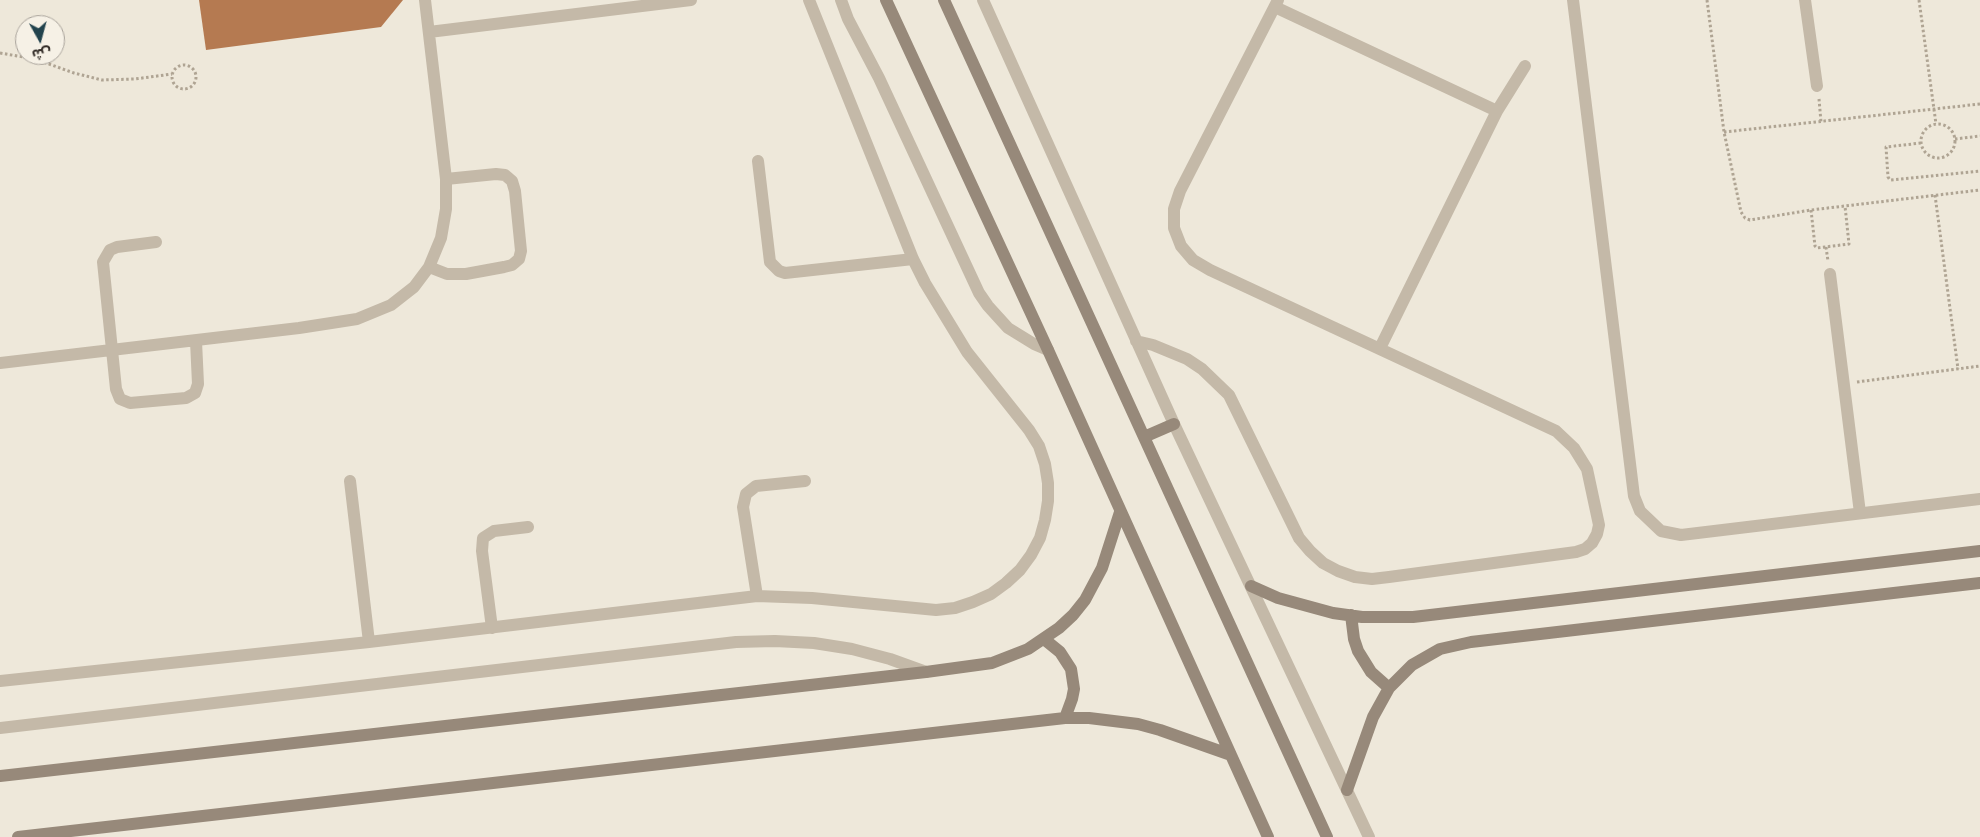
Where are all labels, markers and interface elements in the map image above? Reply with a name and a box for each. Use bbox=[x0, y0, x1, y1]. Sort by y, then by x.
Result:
north arrow bbox=[15, 15, 65, 65]
text: ش bbox=[31, 45, 52, 63]

